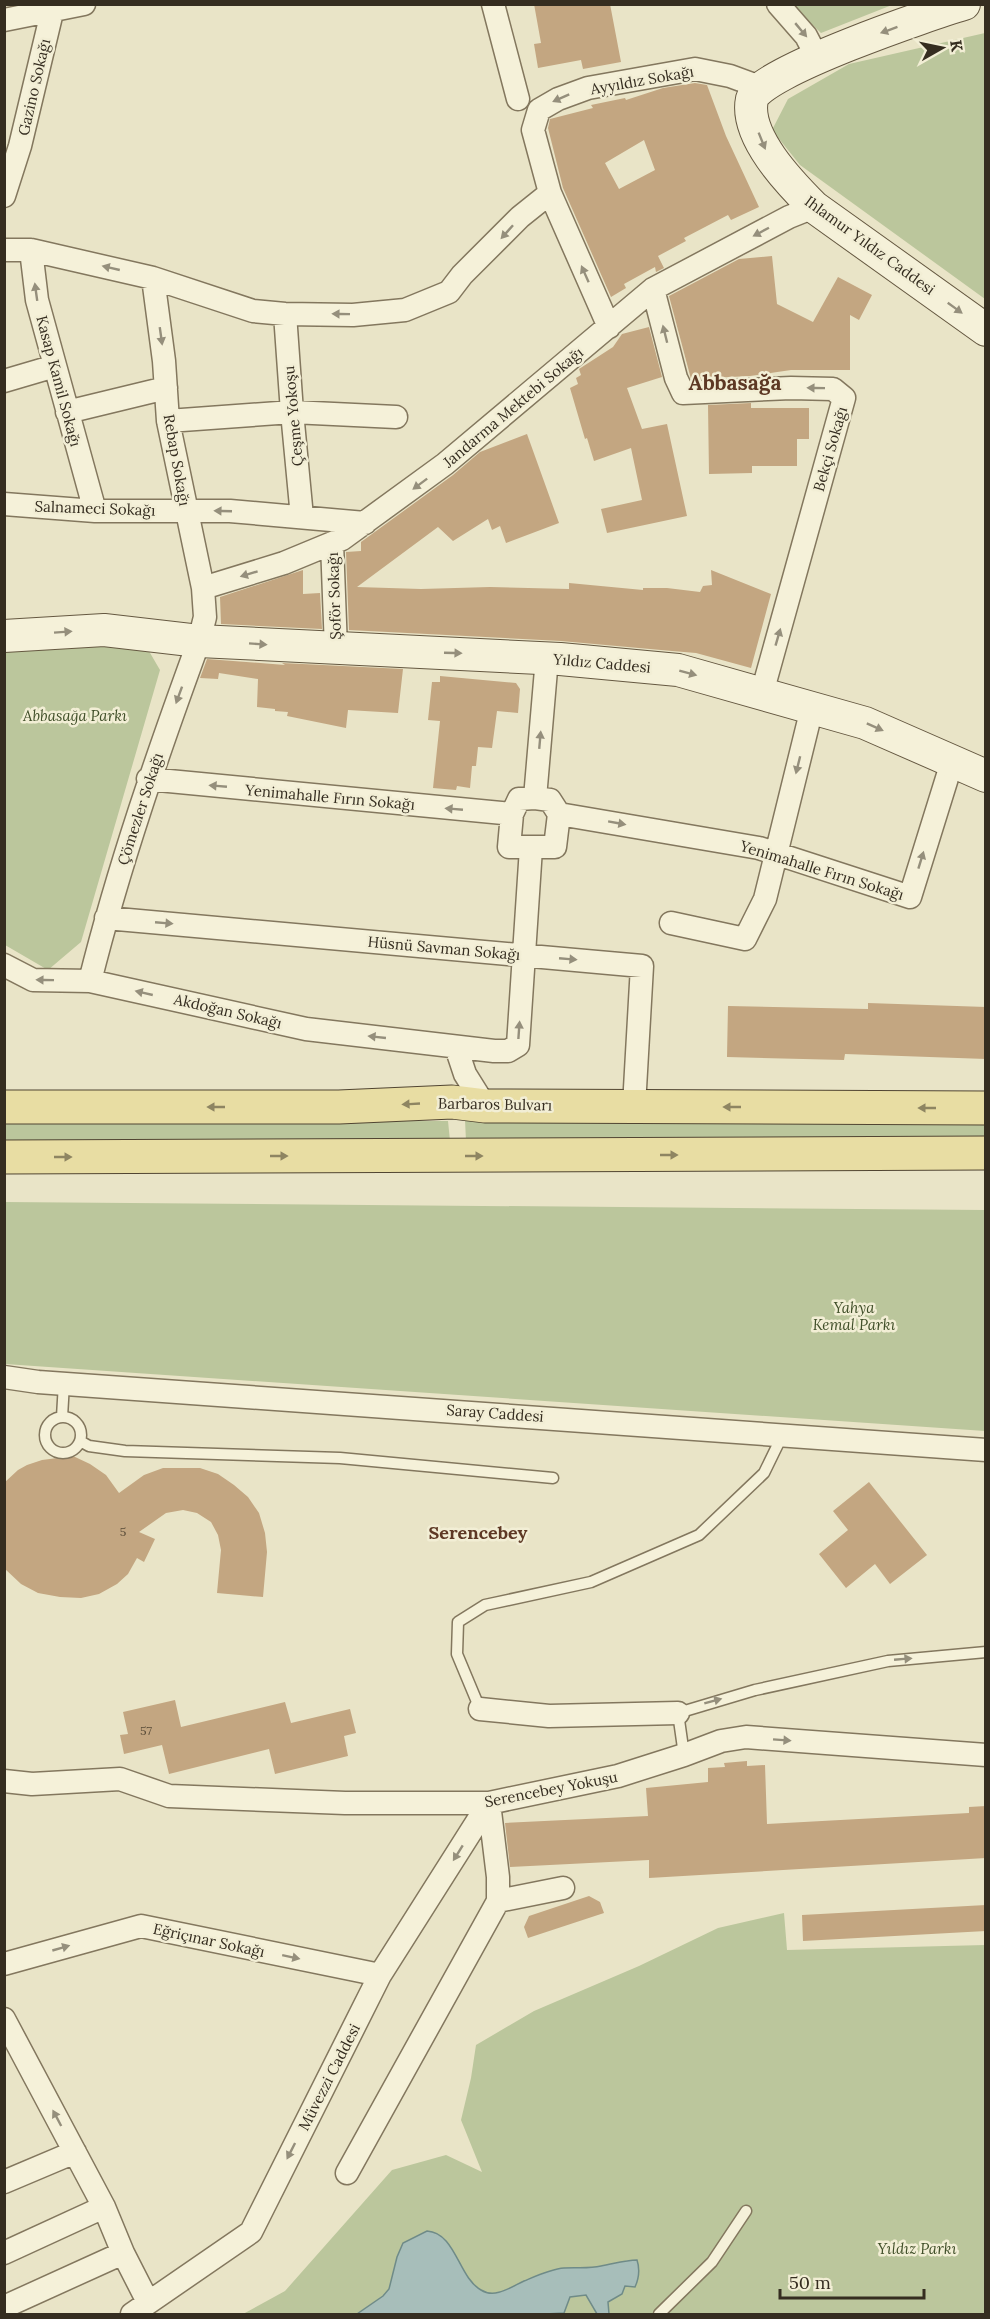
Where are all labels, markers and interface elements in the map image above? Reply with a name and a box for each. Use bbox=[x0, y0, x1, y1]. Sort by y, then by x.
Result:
north arrow bbox=[912, 18, 972, 78]
one-way arrow bbox=[794, 22, 807, 38]
one-way arrow bbox=[880, 25, 898, 35]
street label: Gazino Sokağı bbox=[14, 37, 54, 137]
text: K bbox=[946, 38, 968, 53]
street label: Ayyıldız Sokağı bbox=[588, 62, 695, 99]
one-way arrow bbox=[553, 94, 570, 103]
one-way arrow bbox=[758, 132, 767, 150]
street label: Ihlamur Yıldız Caddesi bbox=[801, 191, 939, 299]
one-way arrow bbox=[501, 224, 514, 239]
one-way arrow bbox=[752, 227, 769, 237]
one-way arrow bbox=[101, 263, 120, 272]
one-way arrow bbox=[581, 265, 590, 282]
one-way arrow bbox=[31, 283, 41, 302]
one-way arrow bbox=[948, 301, 963, 313]
one-way arrow bbox=[332, 310, 351, 319]
street label: Kasap Kamil Sokağı bbox=[32, 313, 86, 449]
one-way arrow bbox=[659, 325, 669, 343]
one-way arrow bbox=[156, 326, 165, 345]
street label: Jandarma Mektebi Sokağı bbox=[438, 343, 587, 472]
street label: Çeşme Yokoşu bbox=[279, 365, 307, 467]
district label: Abbasağa bbox=[689, 369, 781, 396]
one-way arrow bbox=[807, 384, 826, 393]
street label: Bekçi Sokağı bbox=[809, 404, 851, 494]
street label: Rebap Sokağı bbox=[160, 413, 194, 507]
one-way arrow bbox=[412, 477, 427, 489]
street label: Salnameci Sokağı bbox=[34, 496, 156, 520]
one-way arrow bbox=[214, 506, 233, 515]
street label: Şoför Sokağı bbox=[323, 552, 345, 640]
one-way arrow bbox=[240, 570, 258, 579]
one-way arrow bbox=[774, 627, 783, 645]
one-way arrow bbox=[53, 628, 72, 637]
one-way arrow bbox=[248, 640, 267, 649]
one-way arrow bbox=[443, 648, 462, 658]
street label: Yıldız Caddesi bbox=[551, 649, 652, 677]
one-way arrow bbox=[679, 668, 698, 678]
one-way arrow bbox=[174, 687, 184, 705]
park label: Abbasağa Parkı bbox=[22, 706, 127, 725]
one-way arrow bbox=[867, 723, 884, 732]
one-way arrow bbox=[535, 730, 545, 749]
street label: Çömezler Sokağı bbox=[113, 750, 167, 868]
one-way arrow bbox=[792, 755, 802, 774]
street label: Yenimahalle Fırın Sokağı bbox=[243, 780, 416, 814]
one-way arrow bbox=[208, 781, 227, 791]
one-way arrow bbox=[444, 804, 463, 814]
one-way arrow bbox=[607, 819, 626, 828]
street label: Yenimahalle Fırın Sokağı bbox=[737, 836, 906, 904]
one-way arrow bbox=[917, 851, 927, 869]
one-way arrow bbox=[155, 918, 174, 928]
street label: Hüsnü Savman Sokağı bbox=[367, 932, 521, 964]
one-way arrow bbox=[558, 954, 577, 964]
one-way arrow bbox=[36, 975, 55, 985]
one-way arrow bbox=[134, 988, 153, 997]
street label: Akdoğan Sokağı bbox=[171, 989, 284, 1033]
one-way arrow bbox=[514, 1020, 524, 1039]
one-way arrow bbox=[367, 1032, 386, 1041]
street label: Barbaros Bulvarı bbox=[438, 1094, 552, 1114]
one-way arrow bbox=[402, 1099, 421, 1108]
one-way arrow bbox=[207, 1102, 226, 1112]
one-way arrow bbox=[723, 1102, 742, 1112]
one-way arrow bbox=[918, 1103, 937, 1113]
one-way arrow bbox=[659, 1150, 678, 1159]
one-way arrow bbox=[269, 1151, 288, 1161]
one-way arrow bbox=[464, 1151, 483, 1161]
one-way arrow bbox=[53, 1152, 72, 1162]
park label: Yahya Kemal Parkı bbox=[813, 1298, 895, 1334]
street label: Saray Caddesi bbox=[446, 1400, 544, 1426]
district label: Serencebey bbox=[429, 1521, 528, 1544]
house number: 5 bbox=[120, 1524, 126, 1539]
one-way arrow bbox=[894, 1655, 913, 1664]
one-way arrow bbox=[704, 1696, 722, 1705]
house number: 57 bbox=[140, 1723, 153, 1738]
one-way arrow bbox=[772, 1735, 791, 1744]
street label: Serencebey Yokuşu bbox=[483, 1767, 619, 1811]
one-way arrow bbox=[452, 1845, 463, 1861]
street label: Eğriçınar Sokağı bbox=[151, 1919, 267, 1961]
one-way arrow bbox=[52, 1943, 70, 1953]
one-way arrow bbox=[282, 1952, 301, 1962]
street label: Müvezzi Caddesi bbox=[294, 2020, 364, 2134]
one-way arrow bbox=[52, 2109, 62, 2126]
one-way arrow bbox=[287, 2143, 296, 2160]
park label: Yıldız Parkı bbox=[877, 2239, 957, 2258]
scale bar bbox=[780, 2262, 924, 2300]
text: 50 m bbox=[789, 2271, 831, 2294]

